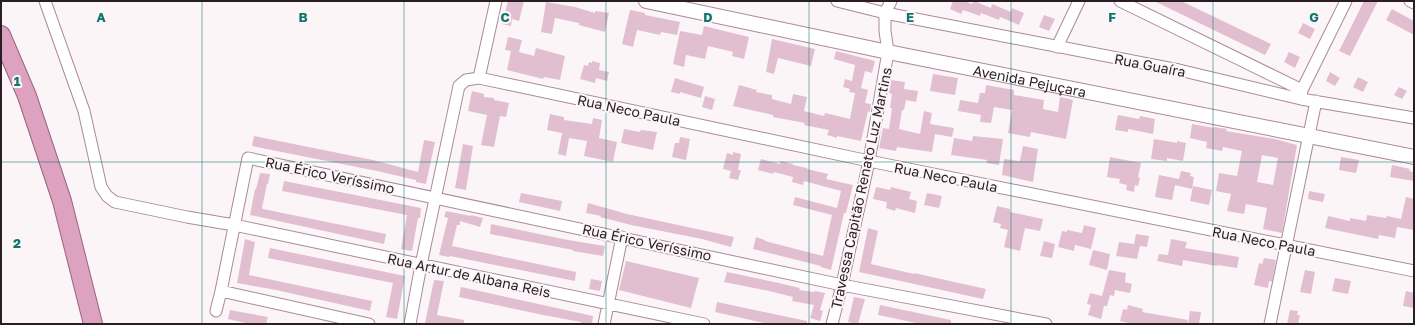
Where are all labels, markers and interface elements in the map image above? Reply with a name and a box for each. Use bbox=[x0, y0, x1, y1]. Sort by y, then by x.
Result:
text: A bbox=[96, 9, 106, 25]
text: B bbox=[298, 9, 308, 25]
text: C bbox=[500, 9, 510, 25]
text: D bbox=[703, 9, 713, 25]
text: E bbox=[906, 9, 914, 25]
text: F bbox=[1108, 9, 1116, 25]
text: G bbox=[1309, 9, 1319, 25]
street label: Rua Guaíra bbox=[1113, 50, 1187, 80]
street label: Avenida Pejuçara bbox=[972, 61, 1088, 100]
street label: Travessa Capitão Renato Luz Martins bbox=[827, 66, 895, 310]
text: 1 bbox=[14, 73, 21, 89]
street label: Rua Neco Paula bbox=[576, 91, 682, 129]
street label: Rua Érico Veríssimo bbox=[264, 153, 396, 197]
street label: Rua Neco Paula bbox=[893, 159, 999, 195]
street label: Rua Érico Veríssimo bbox=[581, 220, 713, 264]
street label: Rua Neco Paula bbox=[1211, 223, 1317, 259]
text: 2 bbox=[13, 235, 21, 251]
street label: Rua Artur de Albana Reis bbox=[386, 249, 552, 301]

